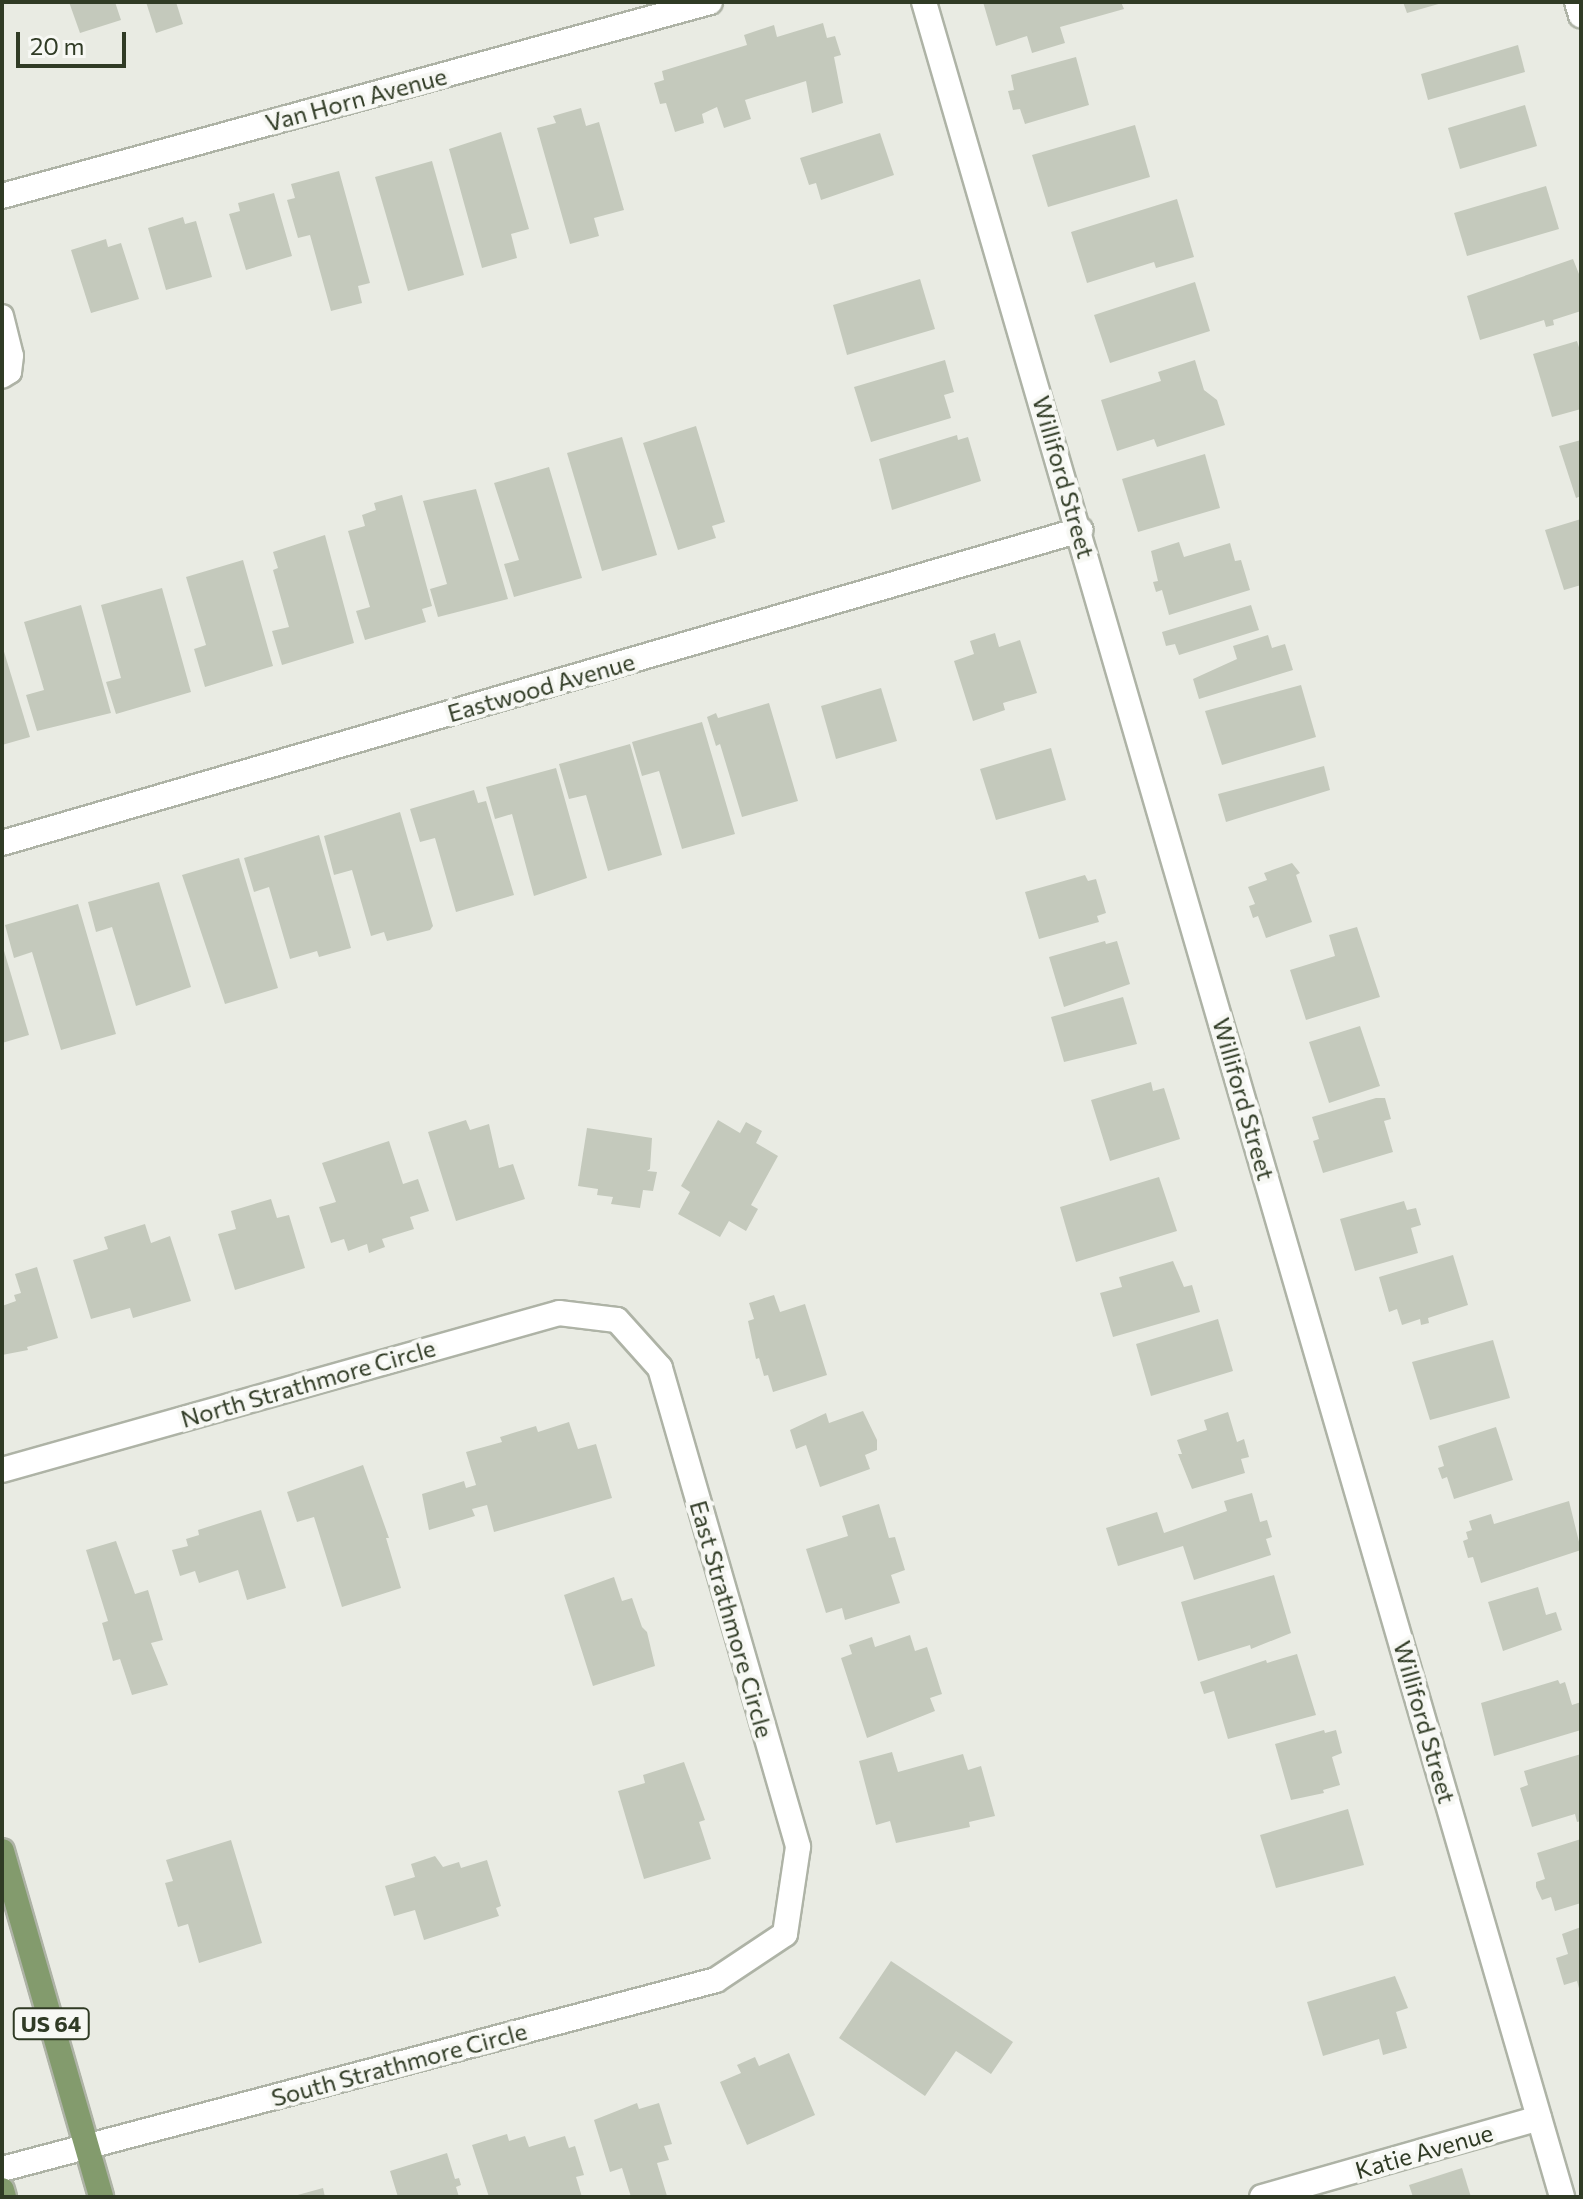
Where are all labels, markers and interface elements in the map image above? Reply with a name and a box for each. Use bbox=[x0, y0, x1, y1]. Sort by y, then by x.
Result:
scale bar bbox=[20, 16, 130, 66]
text: 20 m bbox=[30, 31, 84, 60]
street label: Van Horn Avenue bbox=[262, 61, 450, 137]
street label: Williford Street bbox=[1027, 392, 1101, 562]
street label: Eastwood Avenue bbox=[444, 647, 638, 727]
street label: Williford Street bbox=[1207, 1014, 1281, 1184]
street label: North Strathmore Circle bbox=[177, 1333, 439, 1433]
street label: East Strathmore Circle bbox=[684, 1497, 780, 1741]
street label: Williford Street bbox=[1388, 1637, 1462, 1807]
road number: US 64 bbox=[11, 2006, 91, 2042]
street label: South Strathmore Circle bbox=[268, 2016, 530, 2112]
street label: Katie Avenue bbox=[1352, 2118, 1496, 2184]

